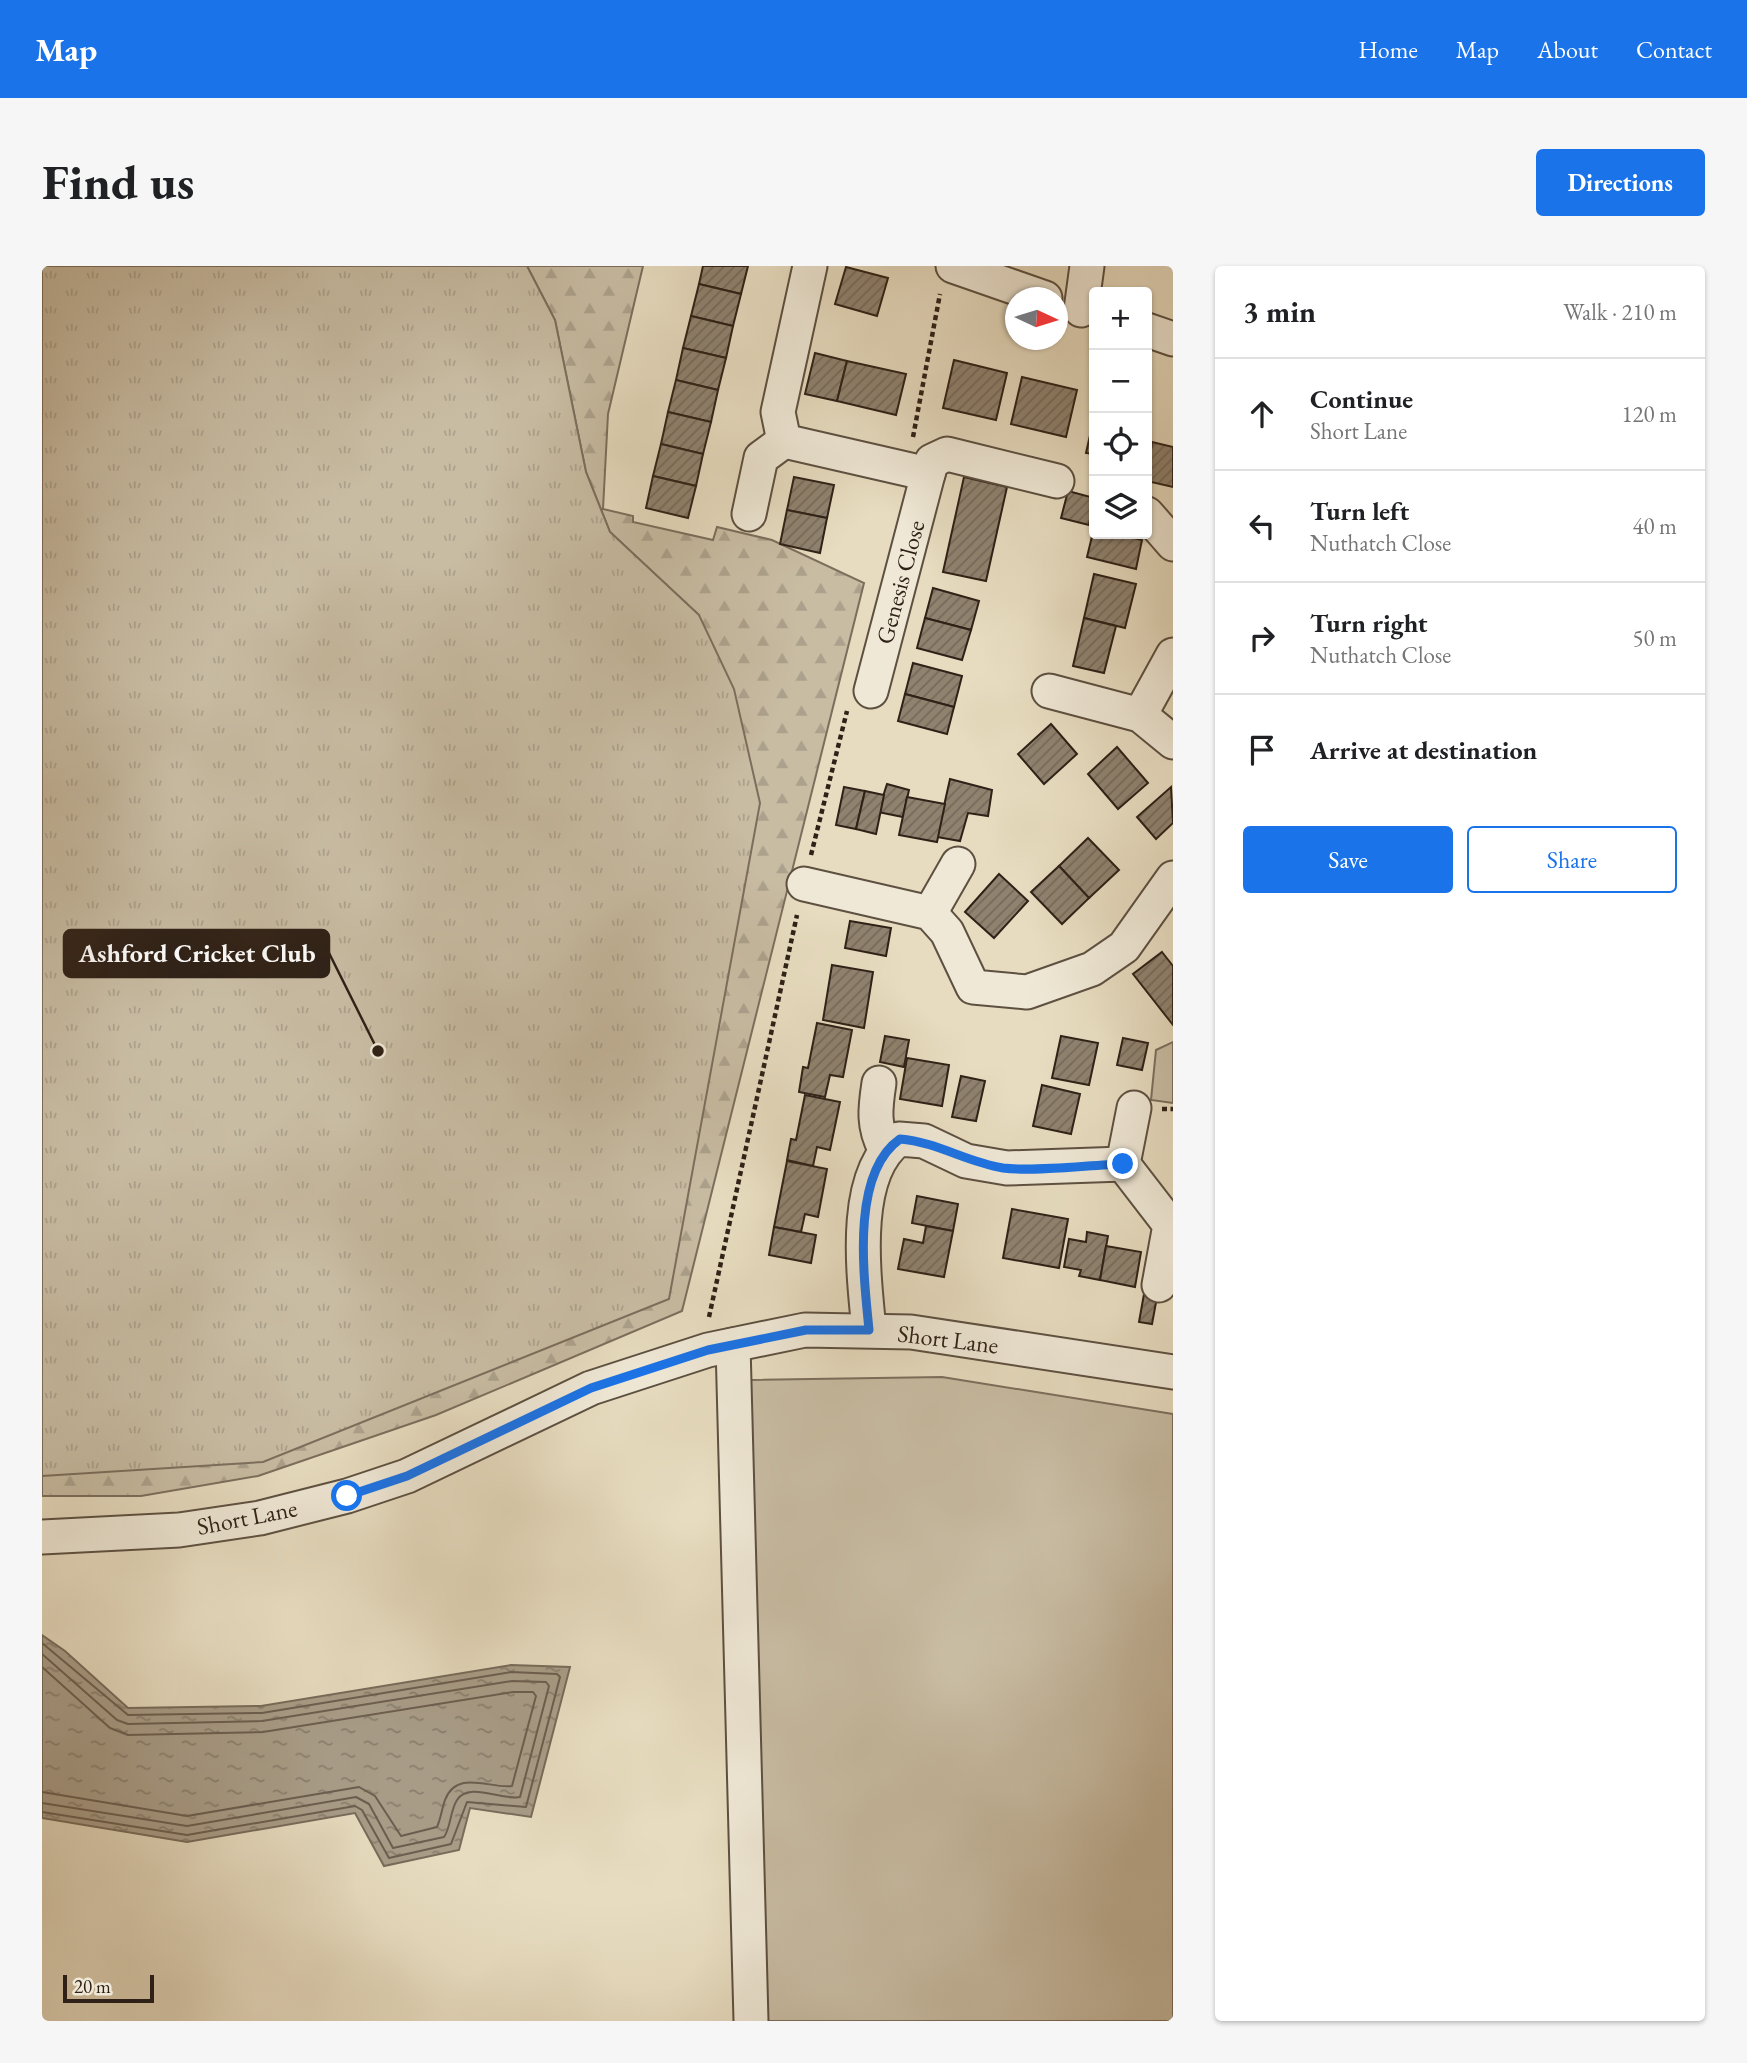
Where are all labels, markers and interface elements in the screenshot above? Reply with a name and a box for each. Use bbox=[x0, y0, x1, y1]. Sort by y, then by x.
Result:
text: Map bbox=[35, 28, 97, 71]
text: Home bbox=[1358, 34, 1418, 65]
text: Map bbox=[1456, 34, 1499, 65]
text: About bbox=[1537, 34, 1598, 65]
text: Contact bbox=[1636, 34, 1712, 65]
button: Directions bbox=[1536, 149, 1705, 216]
text: Find us bbox=[42, 150, 194, 214]
north arrow bbox=[1005, 287, 1068, 350]
map controls bbox=[1089, 287, 1152, 539]
button: + bbox=[1089, 287, 1152, 350]
text: 3 min bbox=[1243, 292, 1316, 331]
text: Walk · 210 m bbox=[1563, 297, 1677, 327]
button: − bbox=[1089, 350, 1152, 413]
text: Continue bbox=[1310, 382, 1413, 416]
icon: ahead bbox=[1243, 395, 1281, 433]
text: 120 m bbox=[1621, 399, 1677, 429]
button: locate bbox=[1089, 413, 1152, 476]
text: Short Lane bbox=[1310, 416, 1407, 446]
button: layers bbox=[1089, 476, 1152, 539]
text: Turn left bbox=[1310, 494, 1409, 528]
icon: left bbox=[1243, 507, 1281, 545]
text: 40 m bbox=[1632, 511, 1677, 541]
street label: Genesis Close bbox=[869, 517, 931, 647]
text: Nuthatch Close bbox=[1310, 528, 1451, 558]
text: Turn right bbox=[1310, 606, 1428, 640]
icon: right bbox=[1243, 619, 1281, 657]
text: 50 m bbox=[1632, 623, 1677, 653]
text: Nuthatch Close bbox=[1310, 640, 1451, 670]
icon: arrive bbox=[1243, 731, 1281, 769]
text: Arrive at destination bbox=[1310, 733, 1537, 767]
button: Save bbox=[1243, 826, 1453, 893]
button: Share bbox=[1467, 826, 1677, 893]
callout: Ashford Cricket Club bbox=[64, 930, 329, 977]
text: Ashford Cricket Club bbox=[77, 936, 316, 970]
route end bbox=[1107, 1148, 1138, 1179]
street label: Short Lane bbox=[896, 1317, 1000, 1361]
route start bbox=[331, 1480, 362, 1511]
street label: Short Lane bbox=[194, 1492, 300, 1542]
scale bar bbox=[63, 1972, 154, 2004]
text: 20 m bbox=[74, 1974, 111, 1999]

